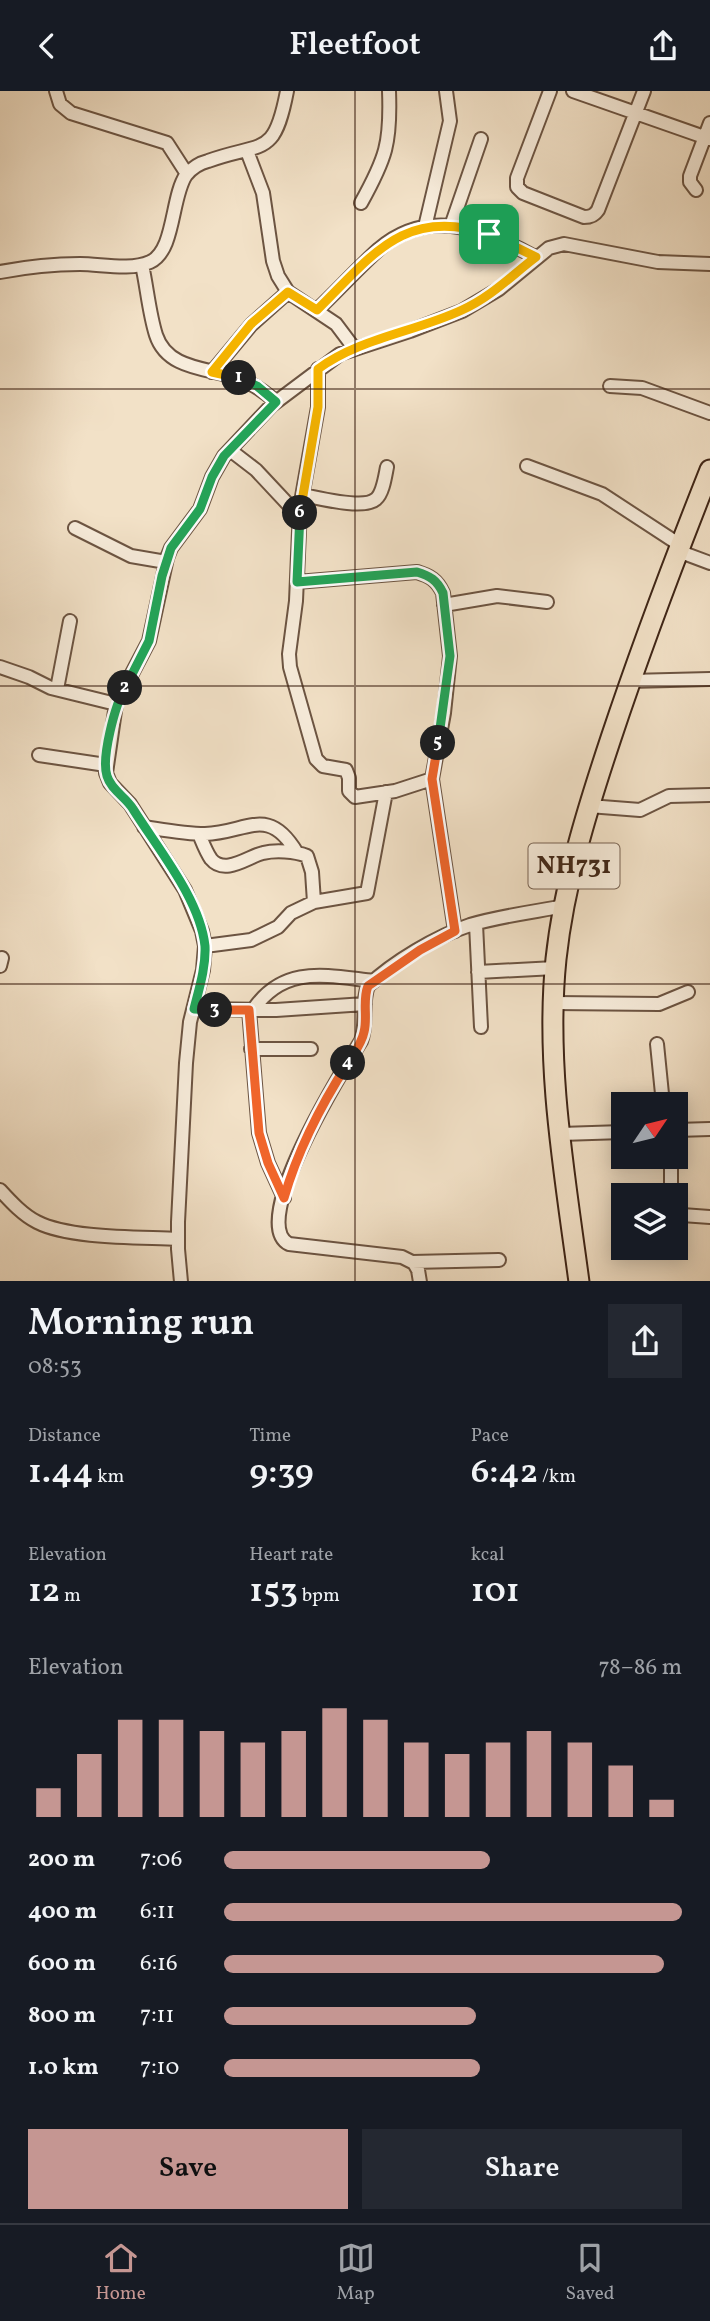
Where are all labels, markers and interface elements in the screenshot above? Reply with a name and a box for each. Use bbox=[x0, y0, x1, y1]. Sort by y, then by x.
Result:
text: Fleetfoot bbox=[289, 24, 421, 68]
icon: back bbox=[28, 27, 66, 65]
icon: share bbox=[644, 27, 682, 65]
pin bbox=[459, 204, 519, 264]
icon: arrive bbox=[470, 215, 508, 253]
pin: 1 bbox=[222, 361, 256, 395]
text: 1 bbox=[235, 364, 242, 390]
pin: 6 bbox=[282, 495, 318, 531]
text: 6 bbox=[294, 499, 305, 525]
pin: 2 bbox=[108, 671, 142, 705]
text: 2 bbox=[120, 674, 129, 700]
pin: 5 bbox=[420, 725, 456, 761]
text: 5 bbox=[433, 729, 442, 755]
road number: NH731 bbox=[528, 843, 620, 888]
pin: 3 bbox=[198, 993, 232, 1027]
text: 3 bbox=[210, 996, 219, 1022]
pin: 4 bbox=[330, 1045, 366, 1081]
text: 4 bbox=[342, 1049, 353, 1075]
north arrow bbox=[611, 1092, 688, 1169]
map controls bbox=[611, 1092, 688, 1260]
button: layers bbox=[611, 1183, 688, 1260]
text: Morning run bbox=[28, 1298, 254, 1351]
button: share bbox=[608, 1304, 682, 1378]
text: 08:53 bbox=[28, 1351, 82, 1383]
text: Distance bbox=[28, 1423, 101, 1449]
text: Time bbox=[249, 1423, 291, 1449]
text: Pace bbox=[471, 1423, 509, 1449]
text: 1.44 bbox=[28, 1449, 93, 1497]
text: 9:39 bbox=[249, 1449, 314, 1497]
text: 6:42 bbox=[471, 1449, 538, 1497]
text: km bbox=[93, 1464, 124, 1490]
text: /km bbox=[538, 1464, 576, 1490]
text: Elevation bbox=[28, 1542, 107, 1568]
text: Heart rate bbox=[249, 1542, 333, 1568]
text: kcal bbox=[471, 1542, 504, 1568]
text: 12 bbox=[28, 1568, 60, 1616]
text: 153 bbox=[249, 1568, 298, 1616]
text: 101 bbox=[471, 1568, 520, 1616]
text: m bbox=[60, 1583, 81, 1609]
text: bpm bbox=[298, 1583, 340, 1609]
text: Elevation bbox=[28, 1652, 124, 1684]
text: 78–86 m bbox=[599, 1652, 682, 1684]
text: 200 m bbox=[28, 1844, 95, 1876]
text: 7:06 bbox=[140, 1844, 182, 1876]
text: 400 m bbox=[28, 1896, 97, 1928]
text: 6:11 bbox=[140, 1896, 175, 1928]
text: 600 m bbox=[28, 1948, 96, 1980]
text: 6:16 bbox=[140, 1948, 178, 1980]
text: 800 m bbox=[28, 2000, 96, 2032]
text: 7:11 bbox=[140, 2000, 174, 2032]
text: 1.0 km bbox=[28, 2052, 99, 2084]
text: 7:10 bbox=[140, 2052, 179, 2084]
button: Save bbox=[28, 2129, 348, 2209]
button: Share bbox=[362, 2129, 682, 2209]
tab: Home bbox=[95, 2239, 146, 2307]
tab: Map bbox=[337, 2239, 375, 2307]
tab: Saved bbox=[566, 2239, 615, 2307]

